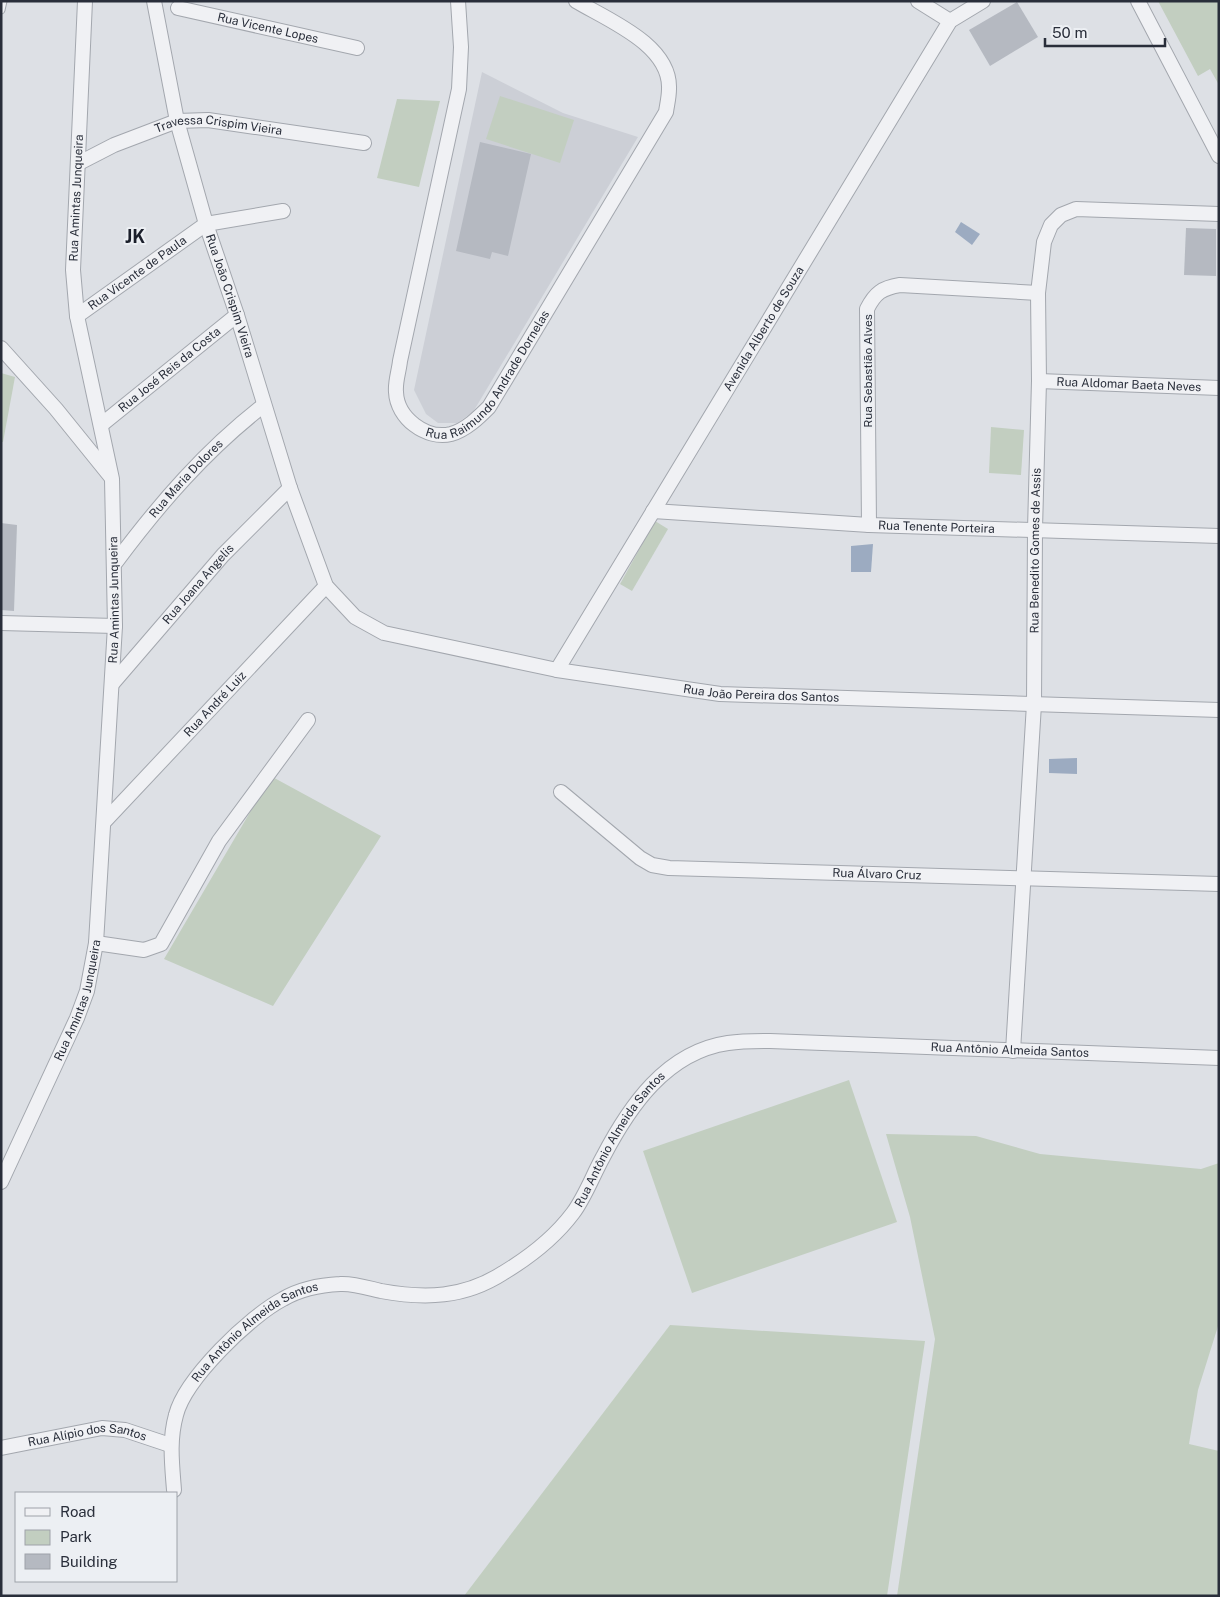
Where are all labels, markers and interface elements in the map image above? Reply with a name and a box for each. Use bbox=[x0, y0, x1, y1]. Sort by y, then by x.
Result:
street label: Rua Vicente Lopes bbox=[216, 10, 320, 46]
scale bar bbox=[1045, 15, 1165, 47]
text: 50 m bbox=[1052, 24, 1087, 41]
street label: Travessa Crispim Vieira bbox=[153, 113, 283, 138]
street label: Rua Amintas Junqueira bbox=[66, 134, 86, 262]
district label: JK bbox=[125, 226, 145, 247]
street label: Rua João Crispim Vieira bbox=[203, 232, 257, 360]
street label: Rua Vicente de Paula bbox=[85, 233, 189, 313]
street label: Avenida Alberto de Souza bbox=[721, 264, 807, 393]
street label: Rua Raimundo Andrade Dornelas bbox=[424, 308, 552, 442]
street label: Rua Sebastião Alves bbox=[861, 314, 875, 428]
street label: Rua José Reis da Costa bbox=[116, 324, 223, 415]
street label: Rua Aldomar Baeta Neves bbox=[1056, 375, 1202, 394]
street label: Rua Maria Dolores bbox=[146, 437, 226, 521]
street label: Rua Benedito Gomes de Assis bbox=[1027, 468, 1044, 633]
street label: Rua Tenente Porteira bbox=[878, 518, 995, 536]
street label: Rua Amintas Junqueira bbox=[106, 536, 122, 664]
street label: Rua Joana Angelis bbox=[160, 541, 237, 627]
street label: Rua André Luiz bbox=[181, 668, 249, 740]
street label: Rua João Pereira dos Santos bbox=[682, 682, 840, 705]
street label: Rua Álvaro Cruz bbox=[832, 866, 922, 882]
street label: Rua Amintas Junqueira bbox=[51, 939, 103, 1063]
street label: Rua Antônio Almeida Santos bbox=[930, 1040, 1089, 1060]
street label: Rua Antônio Almeida Santos bbox=[572, 1069, 668, 1210]
street label: Rua Antônio Almeida Santos bbox=[189, 1280, 319, 1385]
street label: Rua Alípio dos Santos bbox=[27, 1421, 148, 1450]
legend bbox=[15, 1492, 178, 1582]
text: Road bbox=[60, 1503, 96, 1520]
text: Park bbox=[60, 1528, 92, 1545]
text: Building bbox=[60, 1553, 118, 1570]

